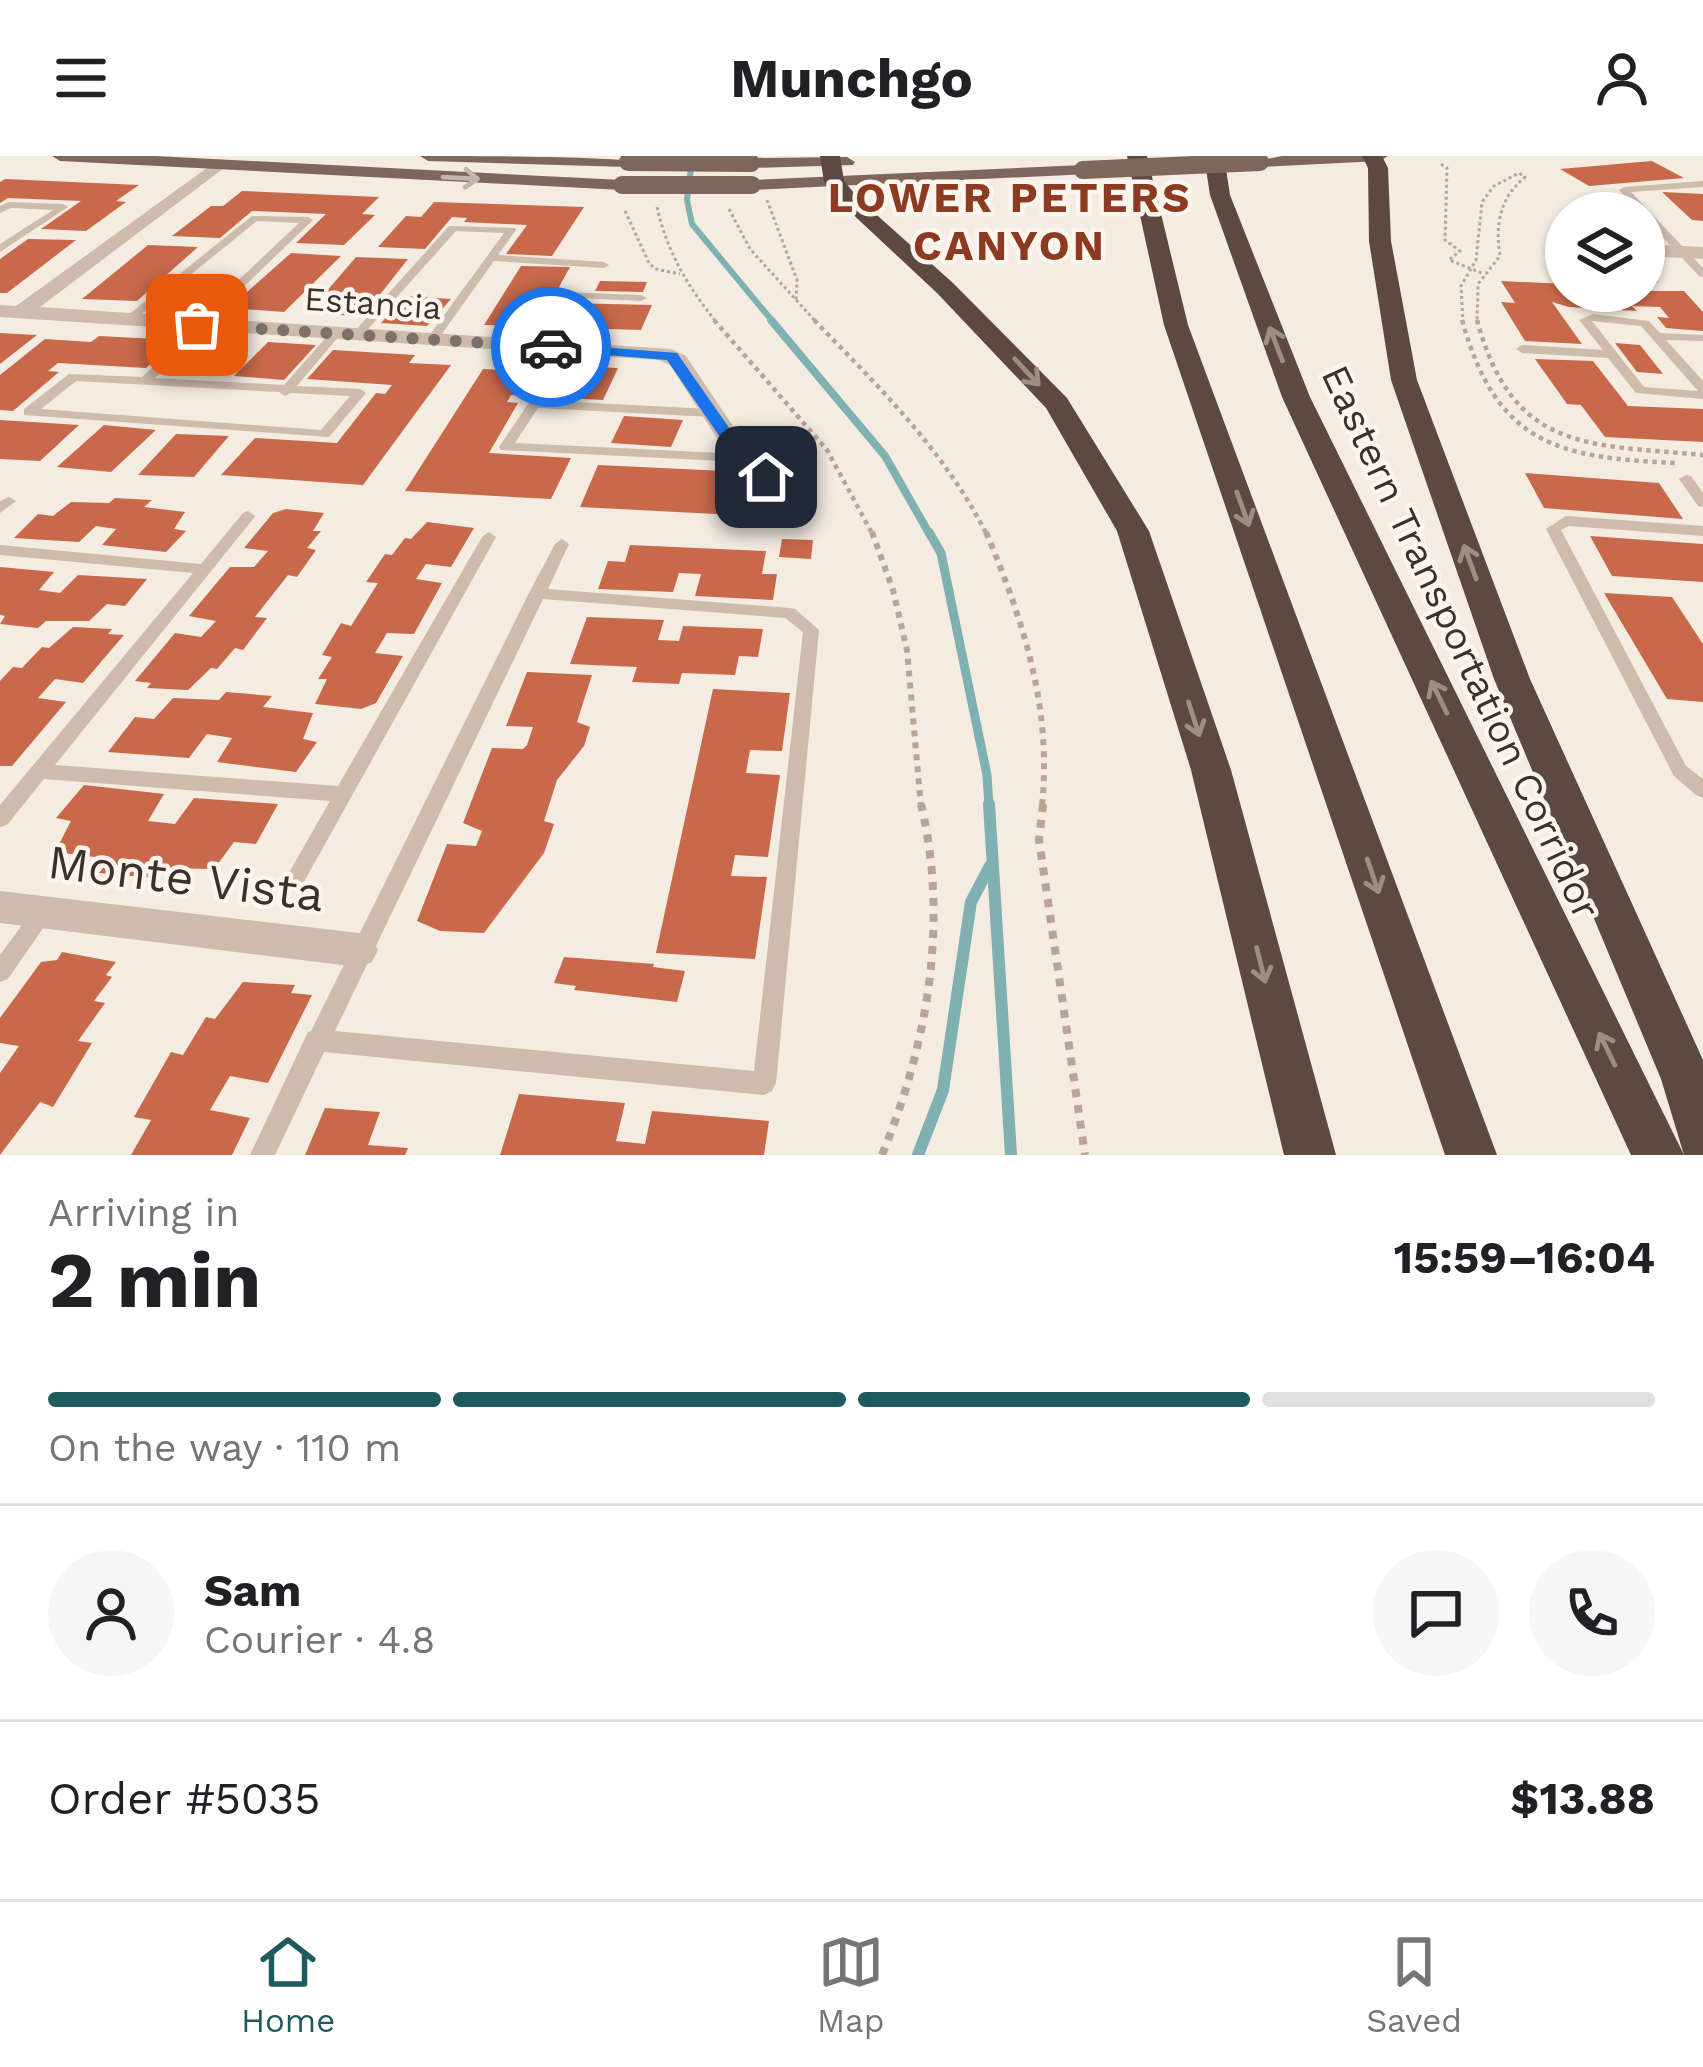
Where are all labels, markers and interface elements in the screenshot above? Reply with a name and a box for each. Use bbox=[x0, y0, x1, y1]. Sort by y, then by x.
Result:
icon: menu bbox=[48, 45, 114, 111]
icon: person bbox=[1589, 45, 1655, 111]
text: Munchgo bbox=[730, 47, 973, 110]
one-way arrow bbox=[441, 167, 480, 190]
district label: LOWER PETERS CANYON bbox=[828, 173, 1192, 270]
map controls bbox=[1545, 192, 1665, 312]
button: layers bbox=[1545, 192, 1665, 312]
pin bbox=[146, 274, 248, 376]
street label: Estancia bbox=[303, 279, 443, 327]
courier bbox=[491, 287, 611, 407]
icon: bag bbox=[164, 292, 230, 358]
icon: car bbox=[518, 314, 584, 380]
one-way arrow bbox=[1263, 326, 1285, 363]
one-way arrow bbox=[1012, 357, 1040, 387]
street label: Eastern Transportation Corridor bbox=[1313, 358, 1609, 926]
pin bbox=[715, 426, 817, 528]
icon: home bbox=[733, 444, 799, 510]
one-way arrow bbox=[1234, 490, 1255, 527]
one-way arrow bbox=[1457, 545, 1479, 582]
one-way arrow bbox=[1427, 680, 1449, 716]
one-way arrow bbox=[1185, 700, 1207, 738]
street label: Monte Vista bbox=[45, 833, 327, 923]
one-way arrow bbox=[1364, 857, 1385, 894]
one-way arrow bbox=[1251, 945, 1273, 983]
one-way arrow bbox=[1595, 1032, 1617, 1068]
text: Arriving in bbox=[48, 1190, 239, 1235]
text: 15:59–16:04 bbox=[1394, 1231, 1655, 1284]
text: 2 min bbox=[48, 1234, 261, 1326]
text: On the way · 110 m bbox=[48, 1425, 401, 1470]
button: person bbox=[48, 1550, 174, 1676]
button: chat bbox=[1373, 1550, 1499, 1676]
button: phone bbox=[1529, 1550, 1655, 1676]
text: Sam bbox=[204, 1564, 301, 1617]
text: Courier · 4.8 bbox=[204, 1617, 435, 1662]
text: Order #5035 bbox=[48, 1772, 320, 1825]
text: $13.88 bbox=[1511, 1772, 1655, 1825]
tab: Home bbox=[241, 1929, 335, 2040]
tab: Map bbox=[817, 1929, 884, 2040]
tab: Saved bbox=[1366, 1929, 1462, 2040]

